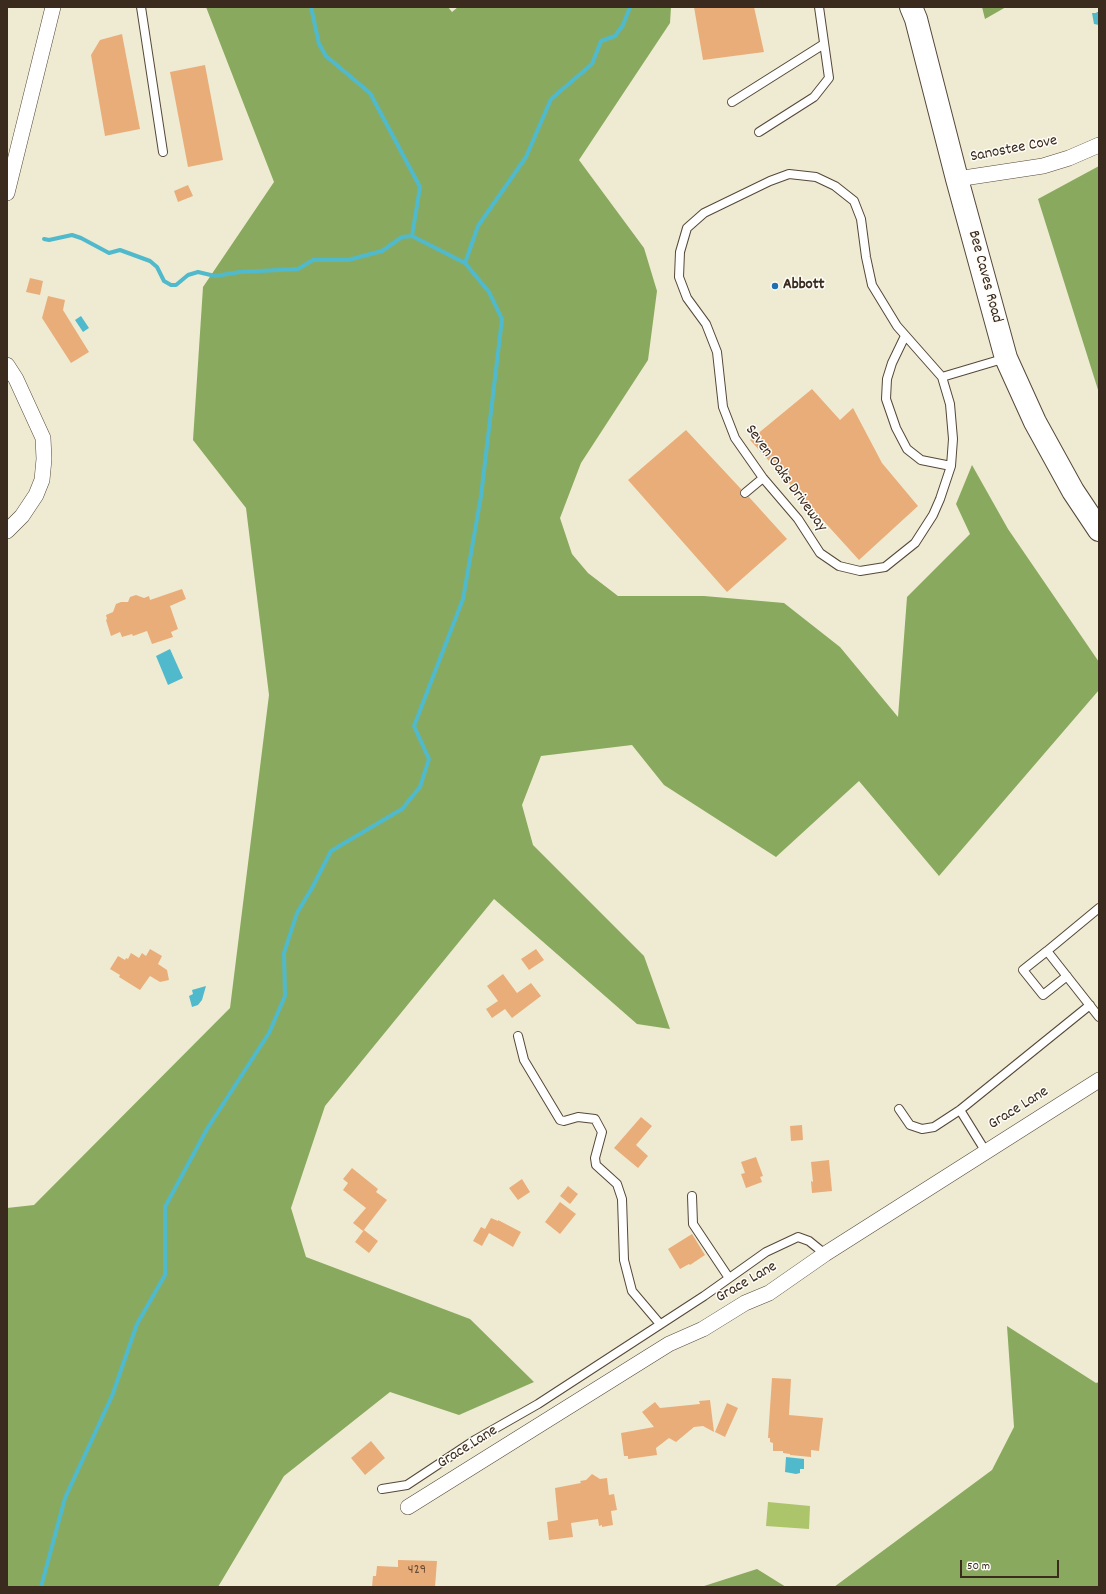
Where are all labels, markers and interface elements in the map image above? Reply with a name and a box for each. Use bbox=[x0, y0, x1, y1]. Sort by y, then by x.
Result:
street label: Sanostee Cove bbox=[969, 132, 1059, 168]
street label: Bee Caves Road bbox=[962, 229, 1006, 325]
place label: Abbott bbox=[783, 276, 825, 296]
marker: Abbott bbox=[770, 281, 780, 291]
street label: Seven Oaks Driveway bbox=[740, 422, 830, 536]
street label: Grace Lane bbox=[985, 1083, 1053, 1135]
street label: Grace Lane bbox=[713, 1258, 781, 1308]
street label: Grace Lane bbox=[434, 1422, 502, 1474]
scale bar bbox=[962, 1552, 1061, 1578]
text: 50 m bbox=[967, 1558, 990, 1575]
house number: 429 bbox=[408, 1563, 426, 1579]

